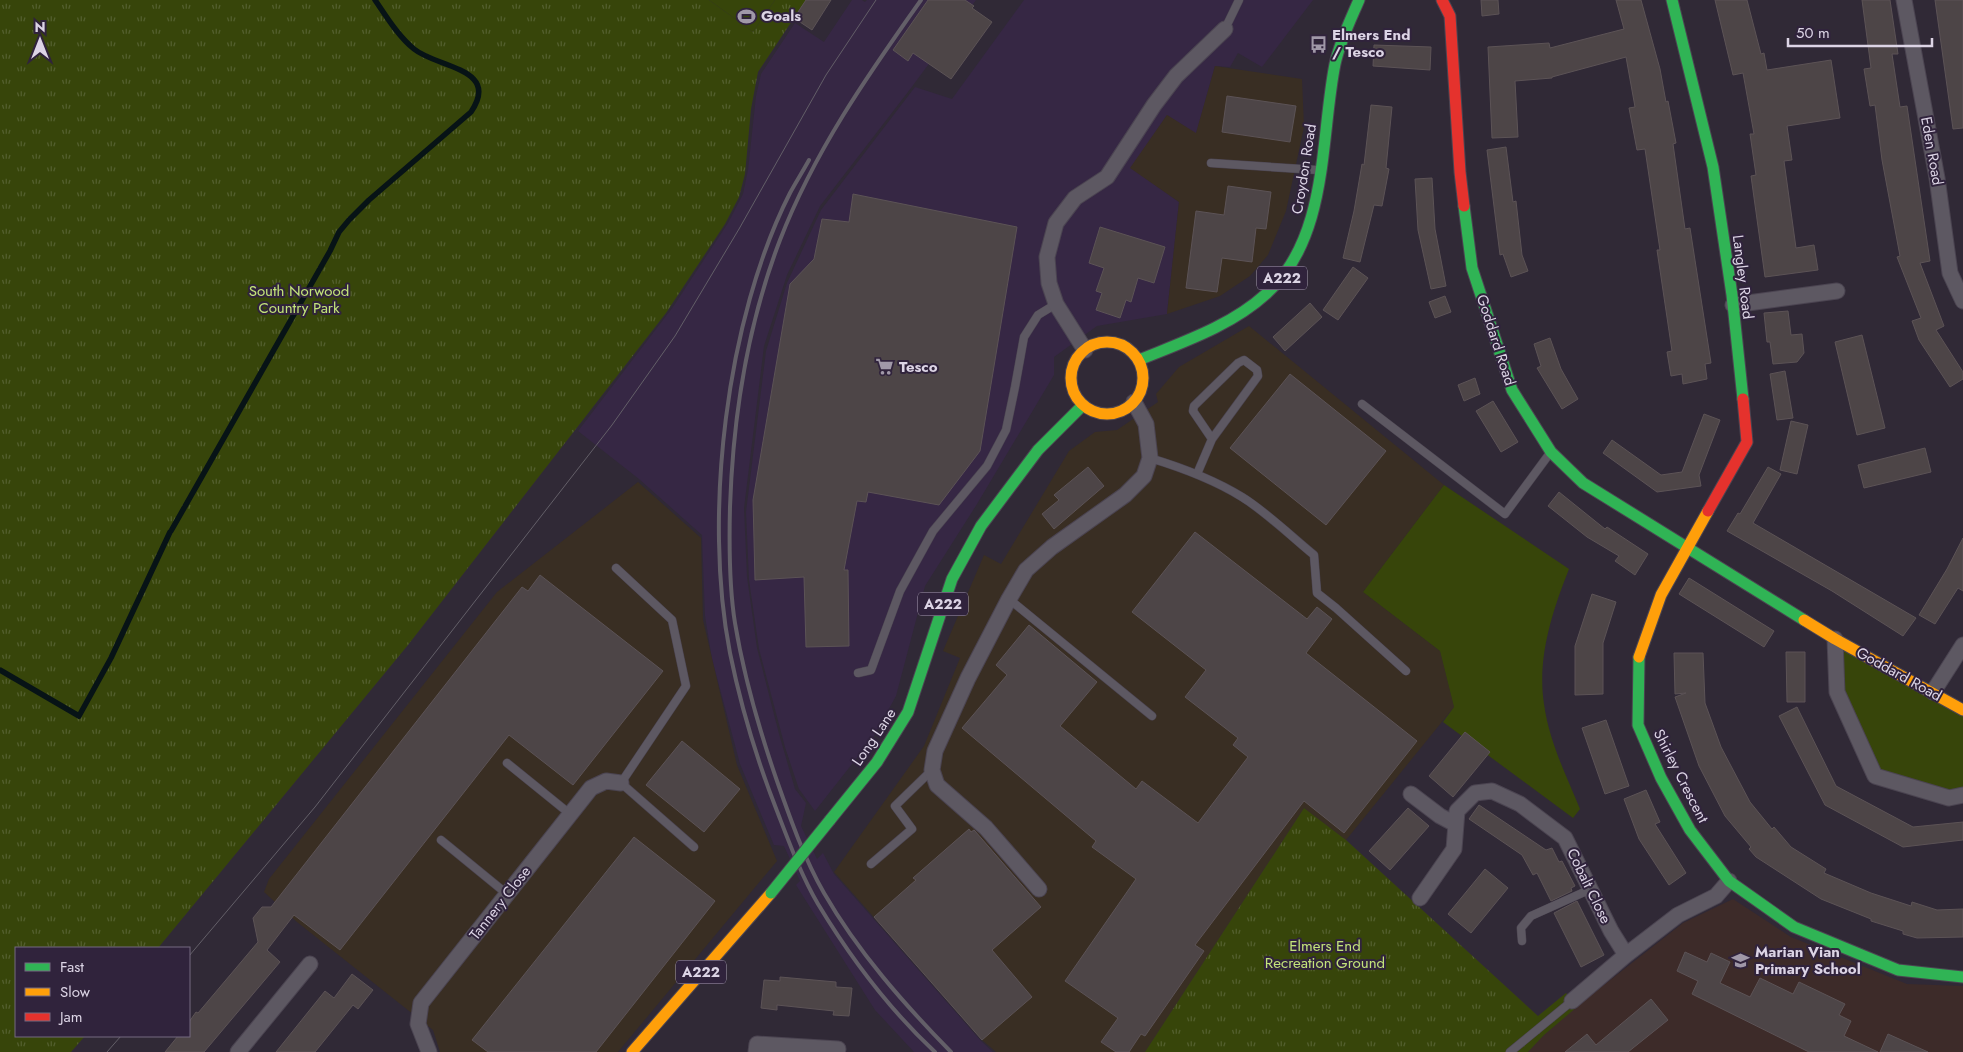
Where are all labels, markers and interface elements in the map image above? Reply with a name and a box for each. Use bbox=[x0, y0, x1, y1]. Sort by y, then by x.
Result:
place label: Goals bbox=[761, 5, 801, 27]
sports icon: Goals bbox=[737, 6, 757, 26]
north arrow bbox=[15, 15, 65, 65]
scale bar bbox=[1788, 15, 1932, 47]
text: N bbox=[34, 17, 46, 37]
text: 50 m bbox=[1796, 22, 1830, 44]
place label: Elmers End / Tesco bbox=[1332, 24, 1410, 63]
bus stop icon: Elmers End / Tesco bbox=[1308, 34, 1328, 54]
street label: Eden Road bbox=[1915, 115, 1949, 187]
street label: Croydon Road bbox=[1286, 122, 1322, 216]
street label: Langley Road bbox=[1727, 234, 1759, 320]
road number: A222 bbox=[1257, 266, 1307, 290]
park label: South Norwood Country Park bbox=[249, 280, 349, 319]
street label: Goddard Road bbox=[1471, 292, 1521, 388]
place label: Tesco bbox=[899, 356, 938, 378]
supermarket icon: Tesco bbox=[875, 357, 895, 377]
road number: A222 bbox=[918, 592, 968, 616]
street label: Goddard Road bbox=[1852, 641, 1946, 707]
street label: Long Lane bbox=[847, 704, 902, 770]
street label: Shirley Crescent bbox=[1648, 725, 1714, 827]
street label: Cobalt Close bbox=[1561, 845, 1617, 928]
street label: Tannery Close bbox=[464, 861, 536, 945]
park label: Elmers End Recreation Ground bbox=[1265, 935, 1385, 974]
place label: Marian Vian Primary School bbox=[1755, 941, 1861, 980]
legend bbox=[15, 947, 190, 1037]
school or university icon: Marian Vian Primary School bbox=[1731, 951, 1751, 971]
text: Fast bbox=[60, 956, 84, 978]
road number: A222 bbox=[676, 960, 726, 984]
text: Slow bbox=[60, 981, 91, 1003]
text: Jam bbox=[58, 1006, 83, 1028]

